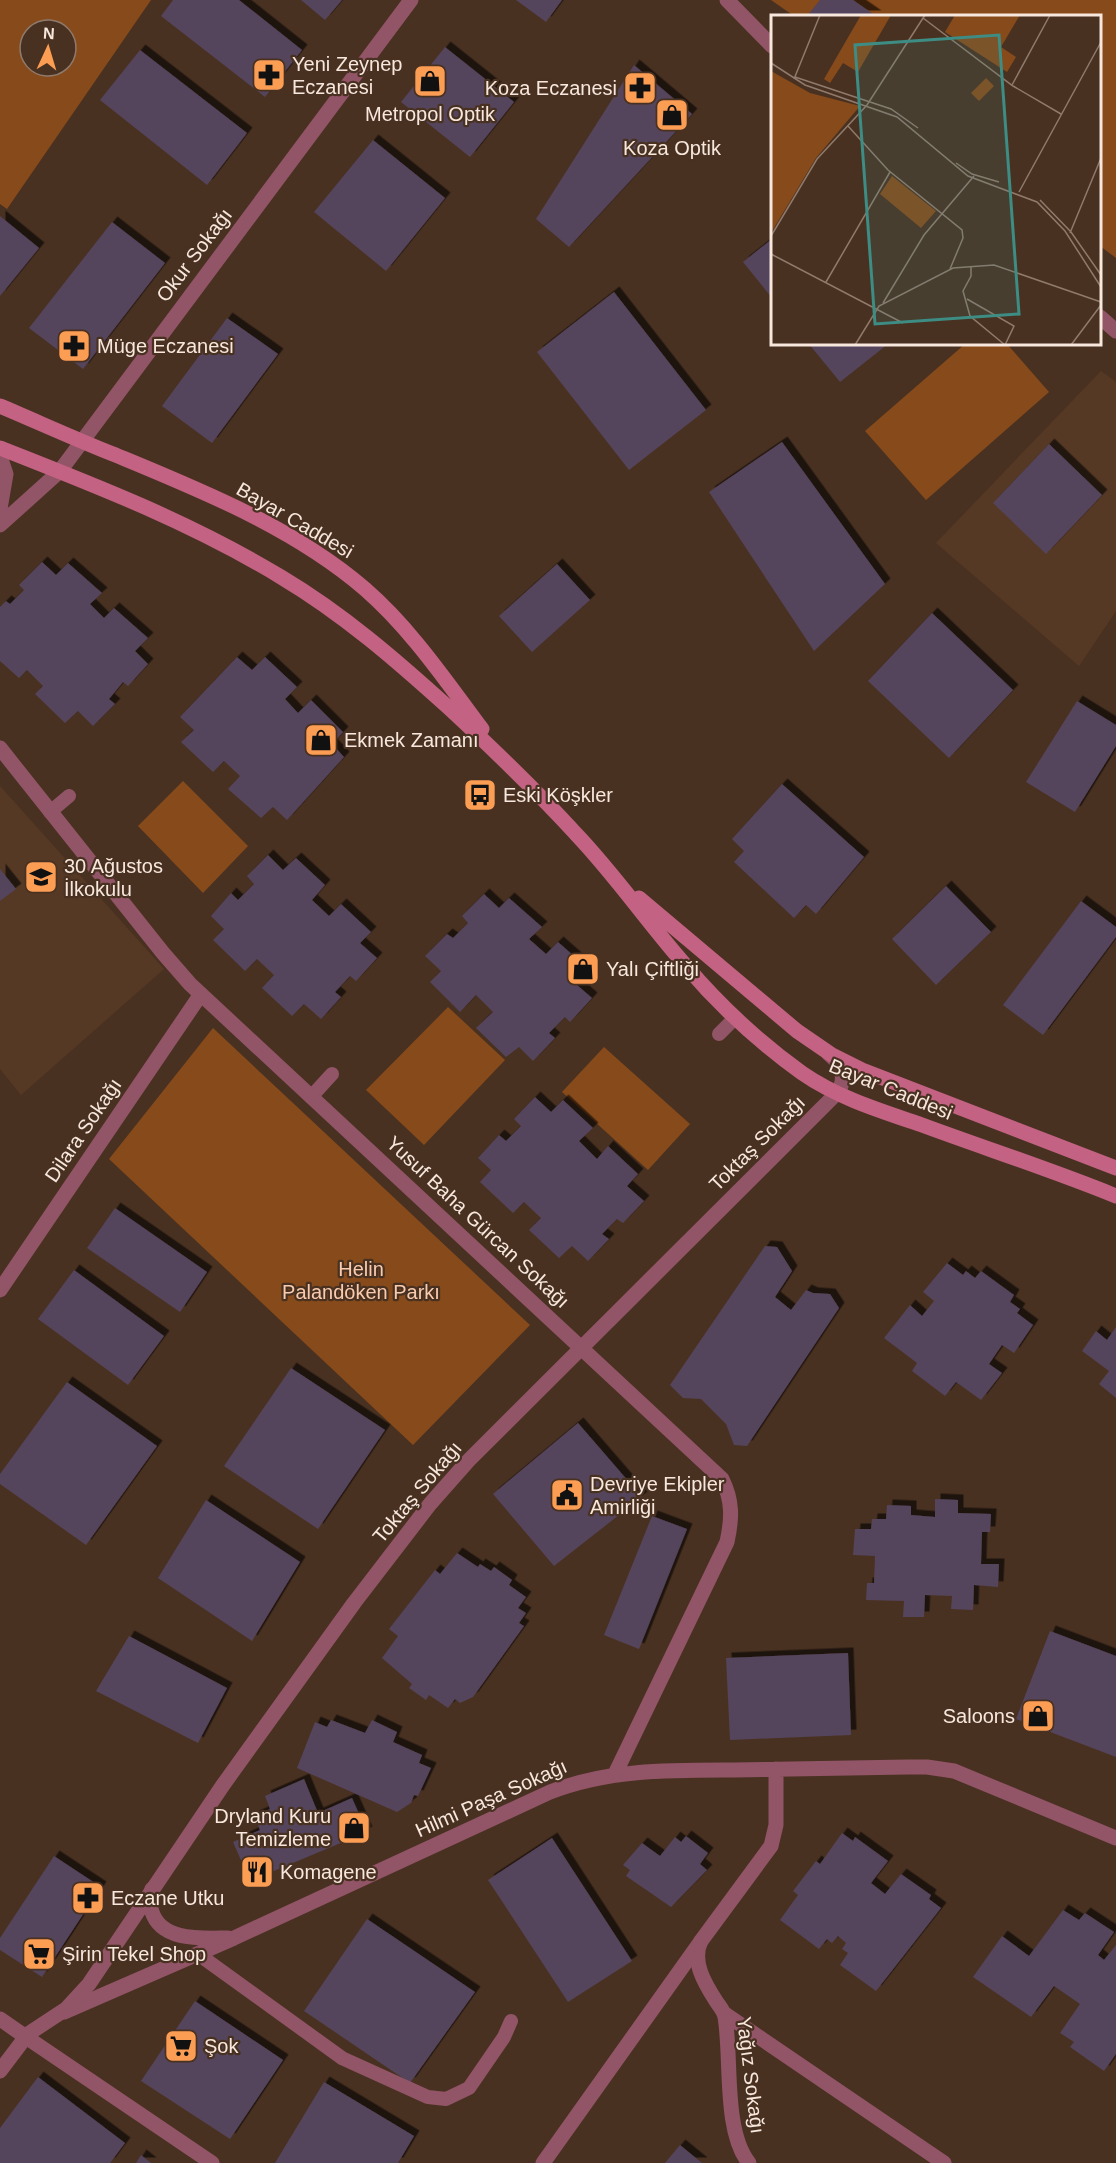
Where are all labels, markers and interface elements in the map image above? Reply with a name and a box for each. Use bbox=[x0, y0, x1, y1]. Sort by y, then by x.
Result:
inset map bbox=[771, 15, 1101, 345]
north arrow bbox=[18, 18, 78, 78]
text: N bbox=[43, 25, 55, 42]
place label: Yeni Zeynep Eczanesi bbox=[292, 53, 402, 98]
pharmacy icon: Yeni Zeynep Eczanesi bbox=[251, 57, 287, 93]
shop icon: Metropol Optik bbox=[412, 63, 448, 99]
pharmacy icon: Koza Eczanesi bbox=[622, 70, 658, 106]
place label: Koza Eczanesi bbox=[485, 77, 617, 99]
shop icon: Koza Optik bbox=[654, 97, 690, 133]
place label: Metropol Optik bbox=[365, 103, 496, 125]
place label: Koza Optik bbox=[623, 137, 722, 159]
street label: Okur Sokağı bbox=[152, 204, 236, 306]
pharmacy icon: Müge Eczanesi bbox=[56, 328, 92, 364]
place label: Müge Eczanesi bbox=[97, 335, 234, 357]
street label: Bayar Caddesi bbox=[233, 478, 357, 562]
shop icon: Ekmek Zamanı bbox=[303, 722, 339, 758]
place label: Ekmek Zamanı bbox=[344, 729, 478, 751]
bus stop icon: Eski Köşkler bbox=[462, 777, 498, 813]
place label: Eski Köşkler bbox=[503, 784, 613, 806]
place label: 30 Ağustos İlkokulu bbox=[64, 855, 163, 900]
school or university icon: 30 Ağustos İlkokulu bbox=[23, 859, 59, 895]
shop icon: Yalı Çiftliği bbox=[565, 951, 601, 987]
place label: Yalı Çiftliği bbox=[606, 958, 699, 980]
street label: Bayar Caddesi bbox=[826, 1054, 956, 1124]
street label: Dilara Sokağı bbox=[40, 1074, 126, 1186]
street label: Toktaş Sokağı bbox=[705, 1091, 809, 1195]
street label: Yusuf Baha Gürcan Sokağı bbox=[382, 1132, 574, 1312]
park label: Helin Palandöken Parkı bbox=[282, 1258, 440, 1303]
street label: Toktaş Sokağı bbox=[368, 1437, 466, 1547]
place label: Devriye Ekipler Amirliği bbox=[590, 1473, 725, 1518]
public building icon: Devriye Ekipler Amirliği bbox=[549, 1477, 585, 1513]
shop icon: Saloons bbox=[1020, 1698, 1056, 1734]
place label: Saloons bbox=[943, 1705, 1015, 1727]
street label: Hilmi Paşa Sokağı bbox=[412, 1755, 570, 1841]
place label: Dryland Kuru Temizleme bbox=[214, 1805, 331, 1850]
shop icon: Dryland Kuru Temizleme bbox=[336, 1810, 372, 1846]
restaurant icon: Komagene bbox=[239, 1854, 275, 1890]
place label: Komagene bbox=[280, 1861, 377, 1883]
pharmacy icon: Eczane Utku bbox=[70, 1880, 106, 1916]
place label: Eczane Utku bbox=[111, 1887, 224, 1909]
supermarket icon: Şirin Tekel Shop bbox=[21, 1936, 57, 1972]
place label: Şirin Tekel Shop bbox=[62, 1943, 206, 1965]
street label: Yağız Sokağı bbox=[733, 2015, 769, 2135]
supermarket icon: Şok bbox=[163, 2028, 199, 2064]
place label: Şok bbox=[204, 2035, 239, 2057]

